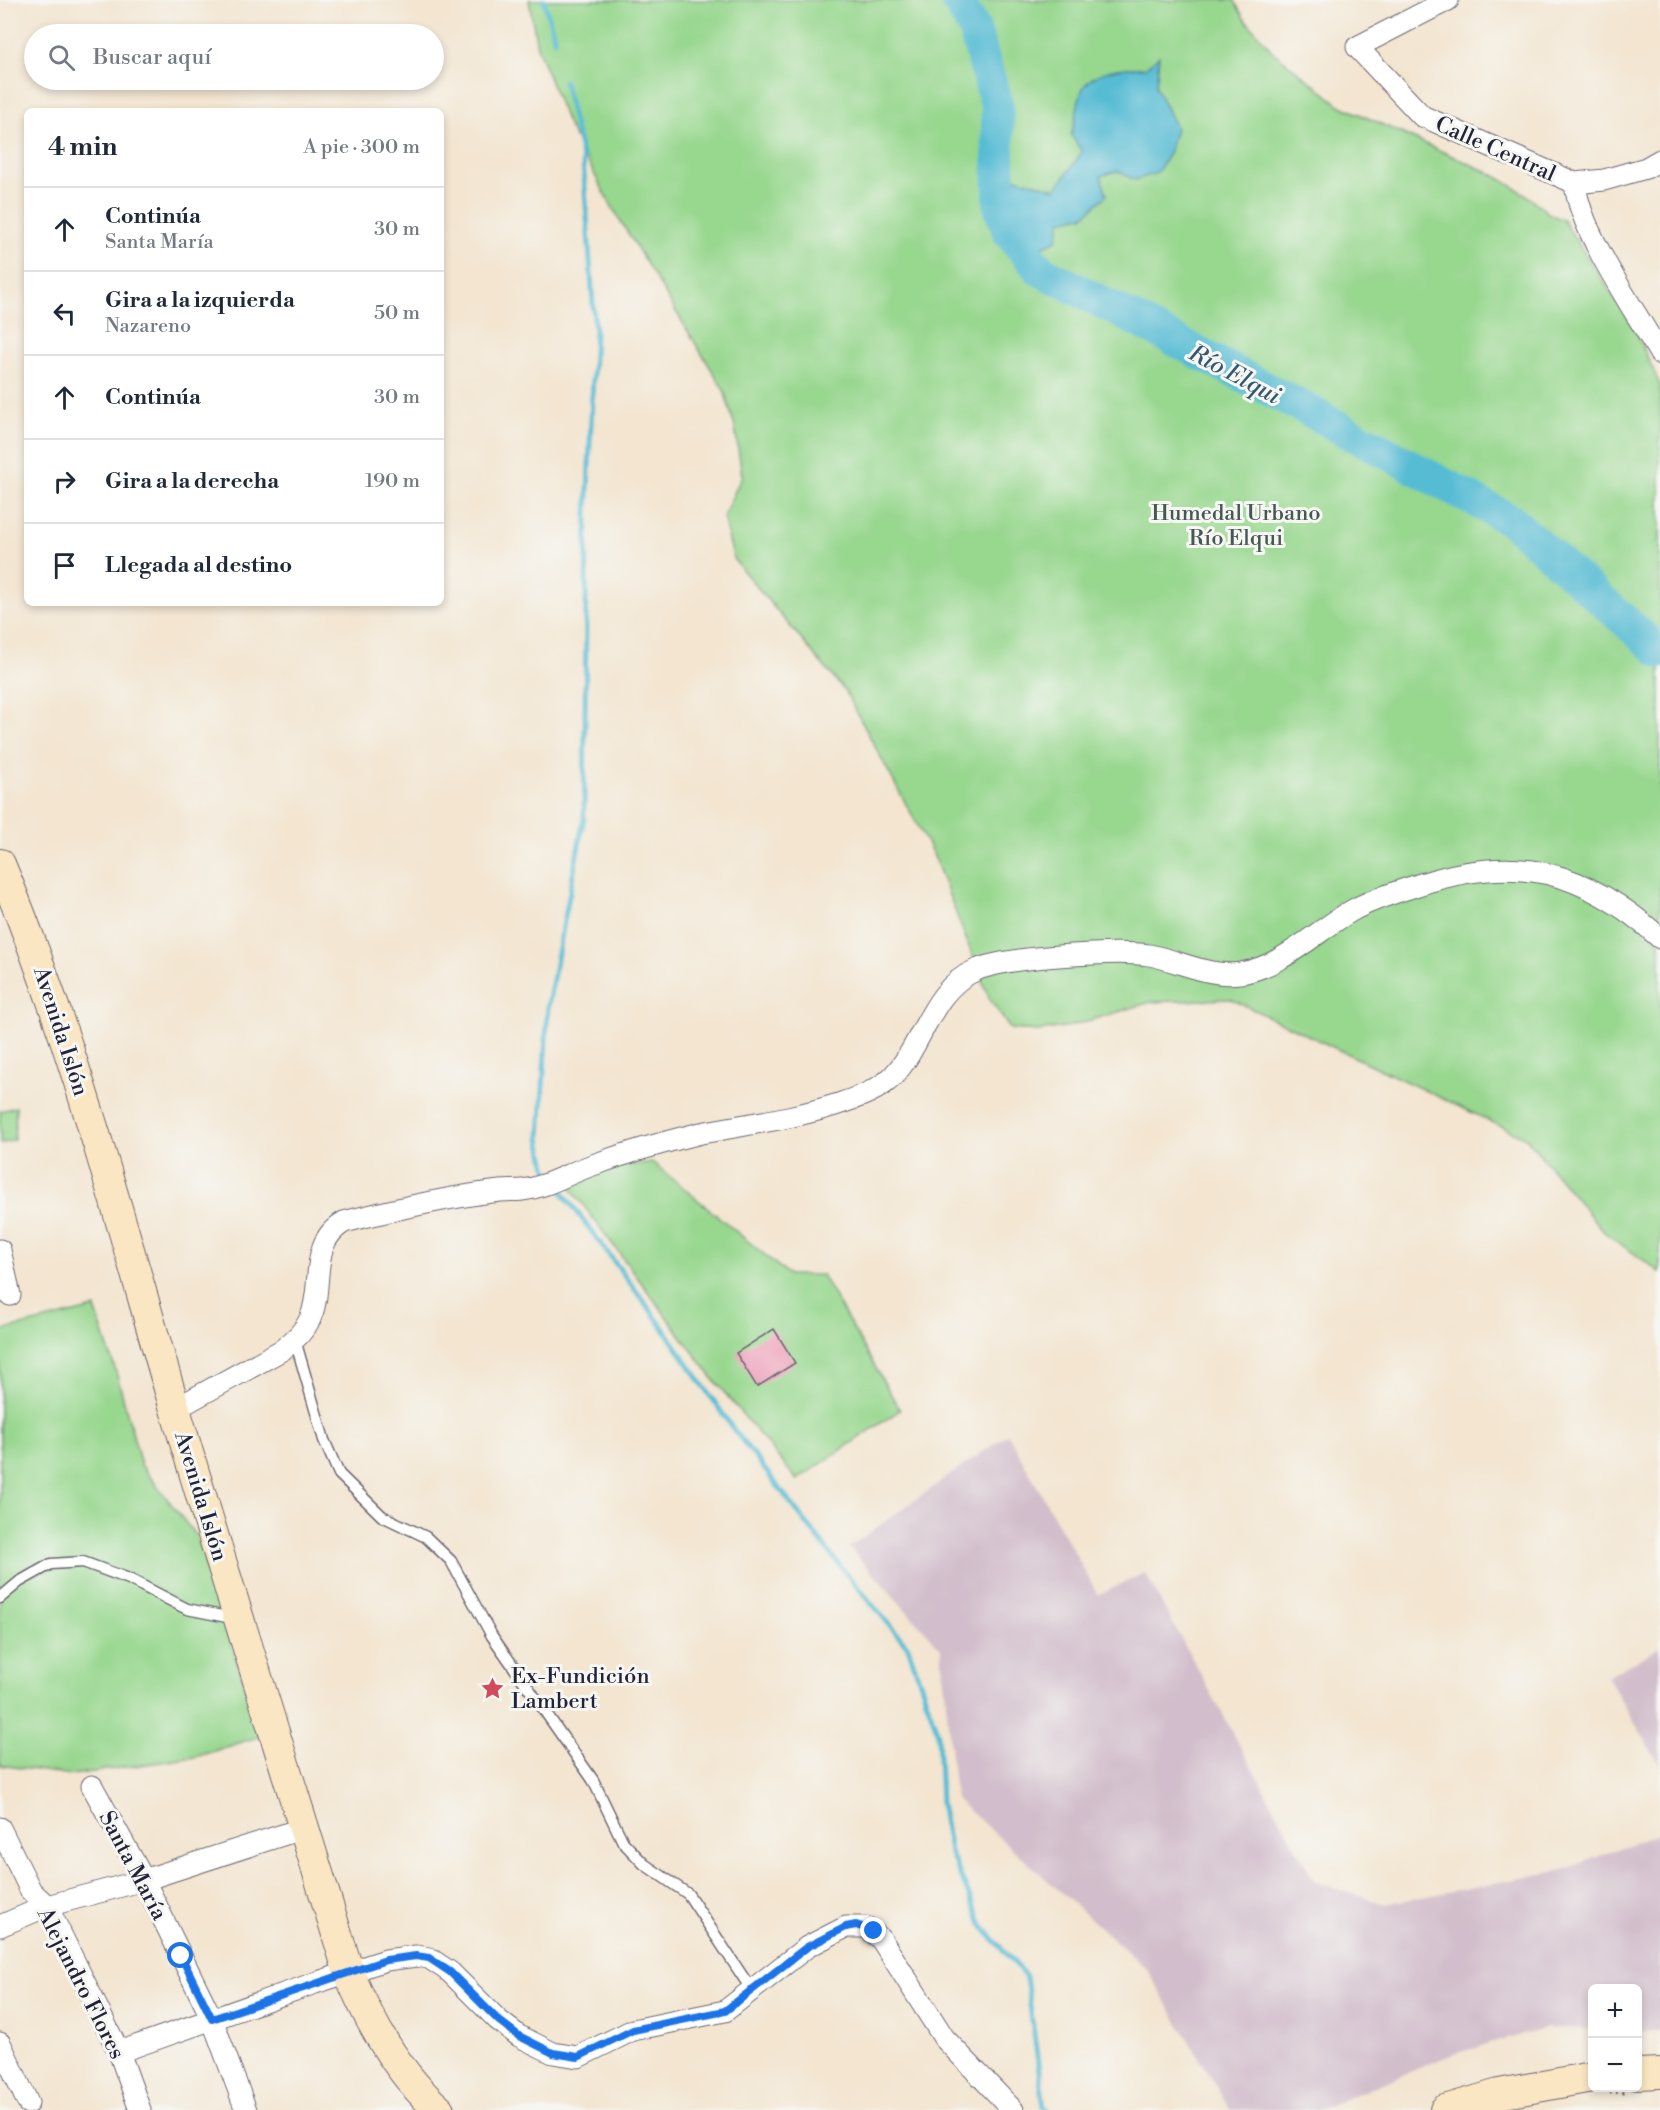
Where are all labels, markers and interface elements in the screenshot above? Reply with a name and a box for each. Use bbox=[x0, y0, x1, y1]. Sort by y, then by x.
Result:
search box bbox=[24, 24, 444, 90]
icon: search bbox=[45, 41, 78, 74]
text: Buscar aquí bbox=[93, 44, 211, 71]
street label: Calle Central bbox=[1431, 111, 1560, 188]
text: 4 min bbox=[48, 131, 118, 163]
text: A pie · 300 m bbox=[303, 135, 420, 160]
text: Continúa bbox=[105, 203, 201, 230]
icon: ahead bbox=[48, 213, 81, 246]
text: 30 m bbox=[374, 217, 420, 242]
text: Santa María bbox=[105, 230, 214, 255]
text: Gira a la izquierda bbox=[105, 287, 295, 314]
icon: left bbox=[48, 297, 81, 330]
text: 50 m bbox=[374, 301, 420, 326]
text: Nazareno bbox=[105, 314, 191, 339]
water label: Río Elqui bbox=[1183, 338, 1286, 412]
icon: ahead bbox=[48, 381, 81, 414]
text: Continúa bbox=[105, 384, 201, 411]
text: 30 m bbox=[374, 385, 420, 410]
icon: right bbox=[48, 465, 81, 498]
text: Gira a la derecha bbox=[105, 468, 279, 495]
text: 190 m bbox=[365, 469, 420, 494]
park label: Humedal Urbano Río Elqui bbox=[1151, 500, 1321, 552]
icon: arrive bbox=[48, 549, 81, 582]
text: Llegada al destino bbox=[105, 552, 292, 579]
street label: Avenida Islón bbox=[27, 963, 94, 1099]
street label: Avenida Islón bbox=[168, 1427, 233, 1565]
place label: Ex-Fundición Lambert bbox=[511, 1663, 650, 1715]
place icon: Ex-Fundición Lambert bbox=[480, 1675, 506, 1701]
street label: Santa María bbox=[93, 1807, 173, 1926]
street label: Alejandro Flores bbox=[30, 1903, 130, 2064]
route end bbox=[860, 1917, 886, 1943]
route start bbox=[167, 1942, 193, 1968]
map controls bbox=[1588, 1984, 1642, 2092]
button: + bbox=[1588, 1984, 1642, 2038]
button: − bbox=[1588, 2038, 1642, 2092]

